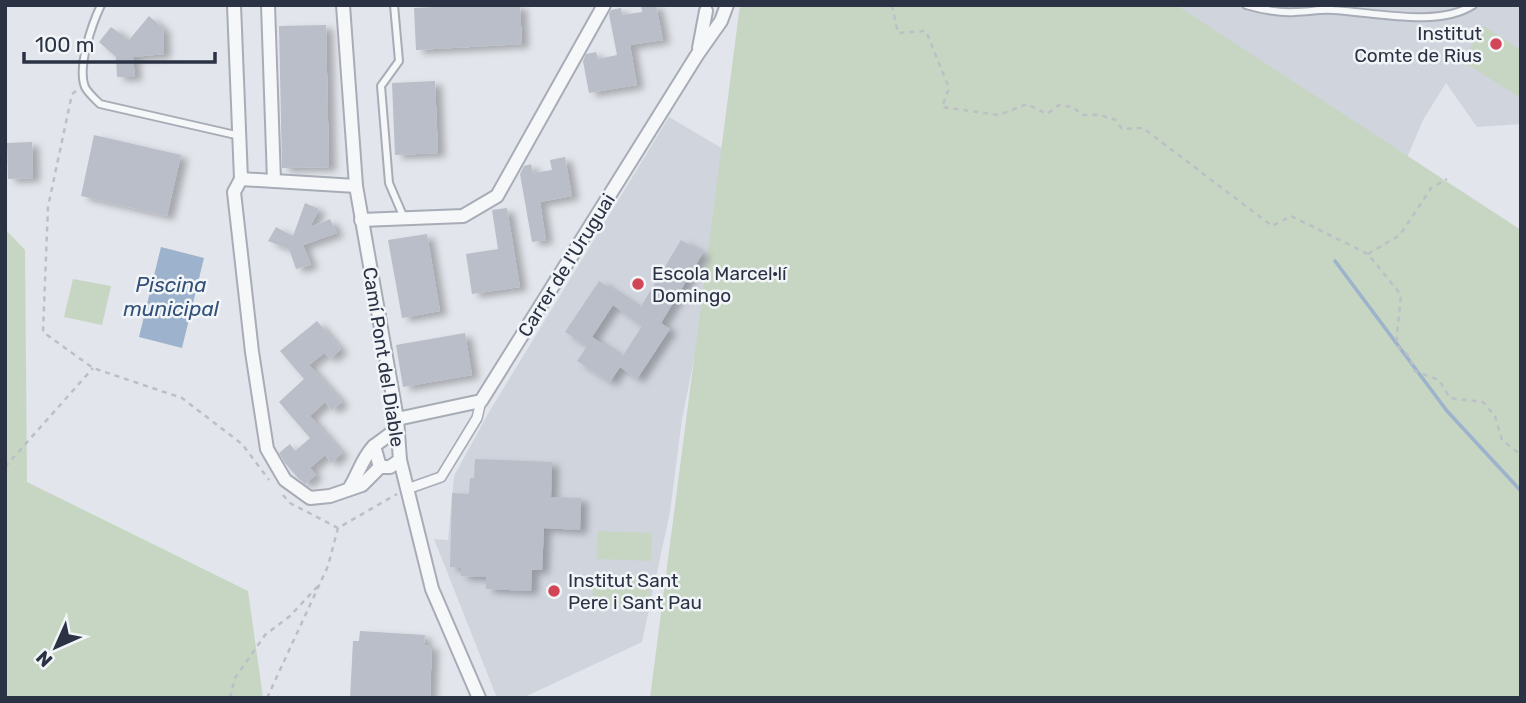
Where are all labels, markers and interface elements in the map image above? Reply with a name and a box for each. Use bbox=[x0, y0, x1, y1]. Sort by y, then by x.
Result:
scale bar bbox=[24, 21, 215, 65]
place label: Institut Comte de Rius bbox=[1354, 22, 1483, 67]
text: 100 m bbox=[35, 32, 94, 57]
marker: Institut Comte de Rius bbox=[1488, 36, 1504, 52]
street label: Carrer de l'Uruguai bbox=[513, 189, 620, 341]
place label: Escola Marcel·lí Domingo bbox=[652, 262, 788, 307]
street label: Camí Pont del Diable bbox=[358, 266, 409, 449]
water label: Piscina municipal bbox=[123, 272, 220, 321]
marker: Escola Marcel·lí Domingo bbox=[630, 276, 646, 292]
place label: Institut Sant Pere i Sant Pau bbox=[568, 569, 702, 614]
marker: Institut Sant Pere i Sant Pau bbox=[546, 583, 562, 599]
north arrow bbox=[21, 612, 91, 682]
text: N bbox=[31, 646, 57, 672]

